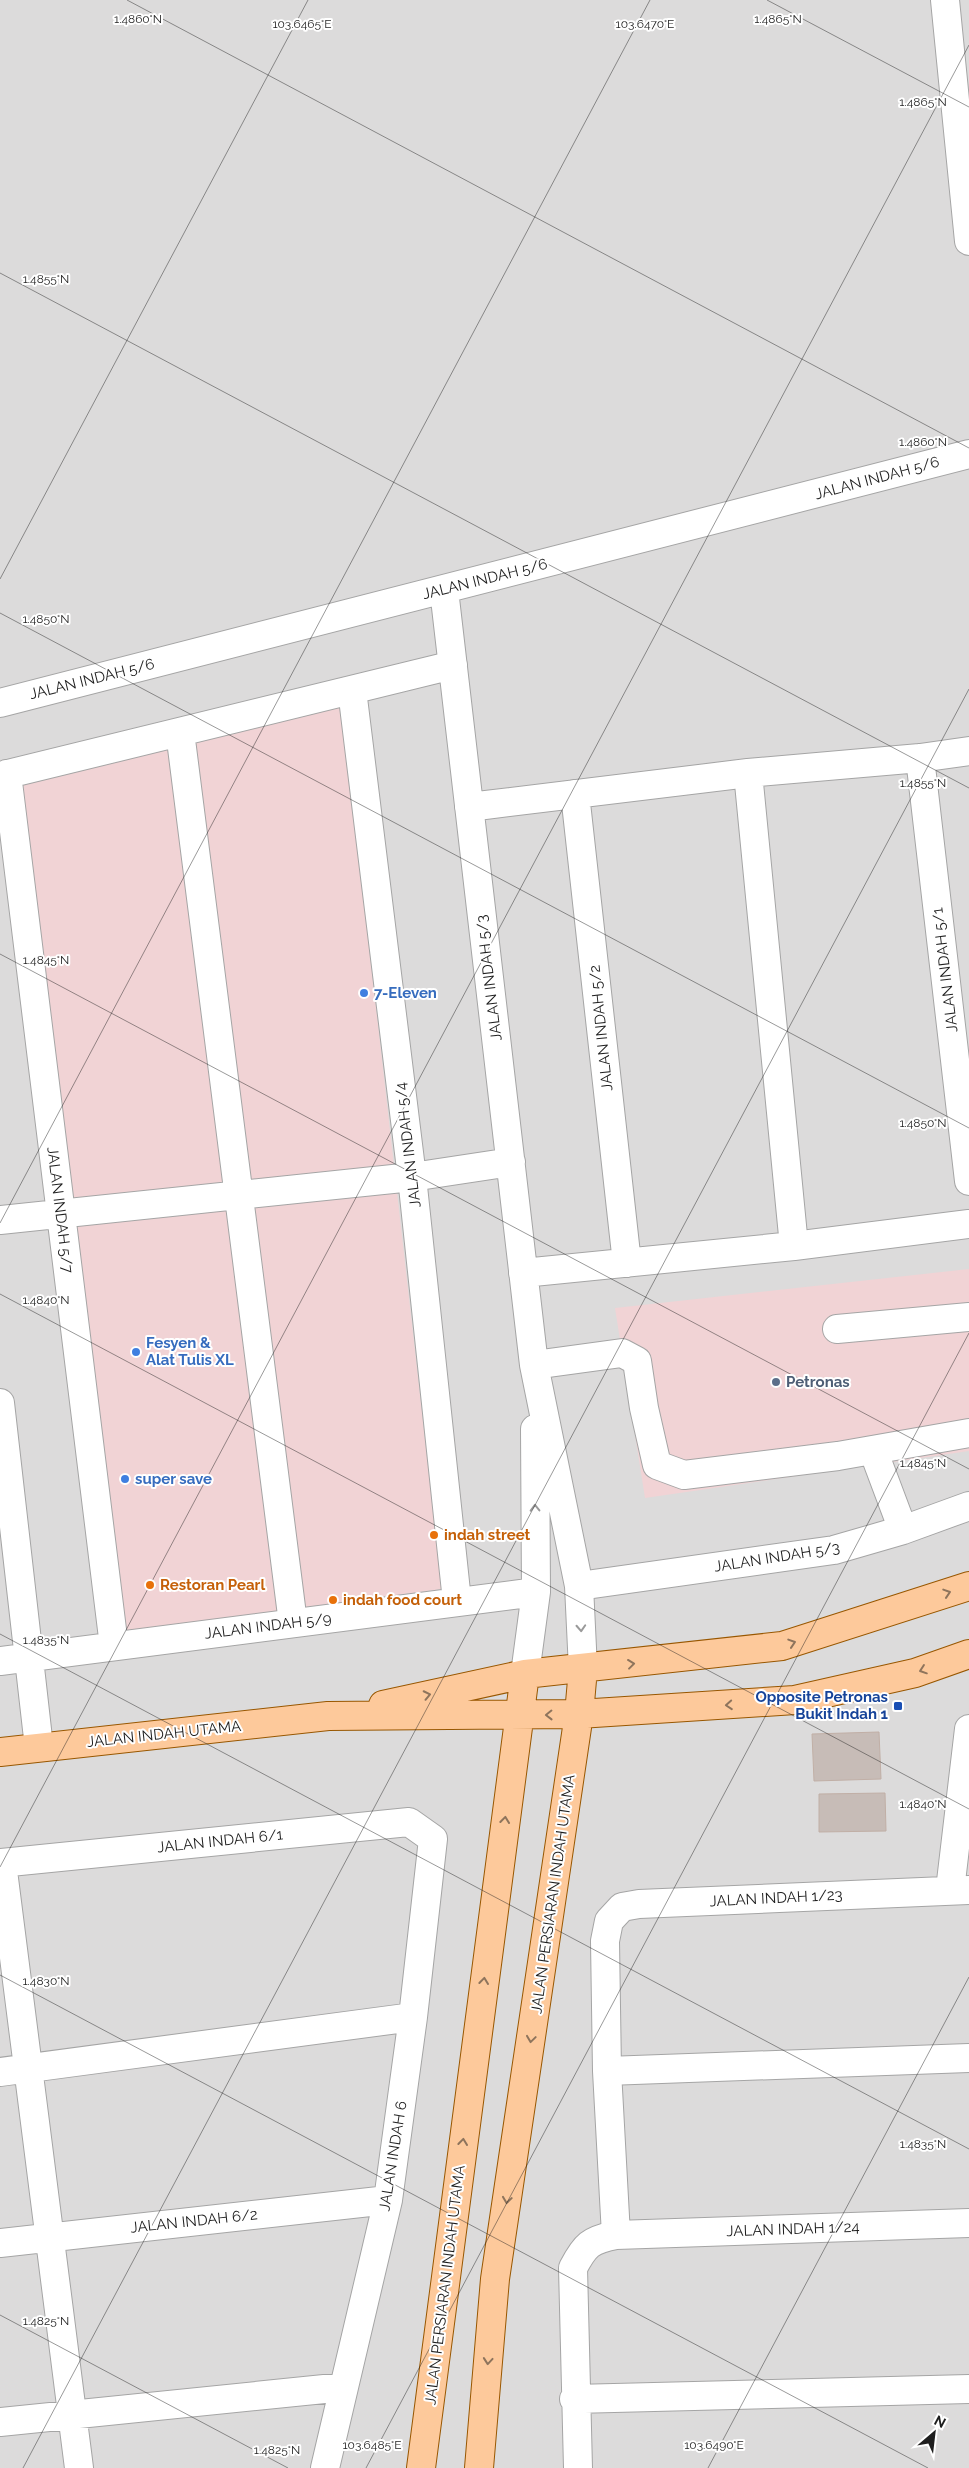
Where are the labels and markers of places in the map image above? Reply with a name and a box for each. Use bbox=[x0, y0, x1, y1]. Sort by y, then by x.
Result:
place label: 7-Eleven bbox=[374, 984, 437, 1002]
marker: 7-Eleven bbox=[358, 987, 370, 999]
place label: Fesyen & Alat Tulis XL bbox=[146, 1334, 234, 1369]
marker: Fesyen & Alat Tulis XL bbox=[130, 1346, 142, 1358]
place label: Petronas bbox=[786, 1373, 850, 1391]
marker: Petronas bbox=[770, 1376, 782, 1388]
place label: super save bbox=[135, 1470, 212, 1488]
marker: super save bbox=[119, 1473, 131, 1485]
place label: indah street bbox=[444, 1526, 531, 1544]
marker: indah street bbox=[428, 1529, 440, 1541]
place label: Restoran Pearl bbox=[160, 1576, 265, 1594]
marker: Restoran Pearl bbox=[144, 1579, 156, 1591]
place label: indah food court bbox=[343, 1591, 462, 1609]
marker: indah food court bbox=[327, 1594, 339, 1606]
place label: Opposite Petronas Bukit Indah 1 bbox=[755, 1688, 889, 1723]
marker: Opposite Petronas Bukit Indah 1 bbox=[892, 1700, 904, 1712]

